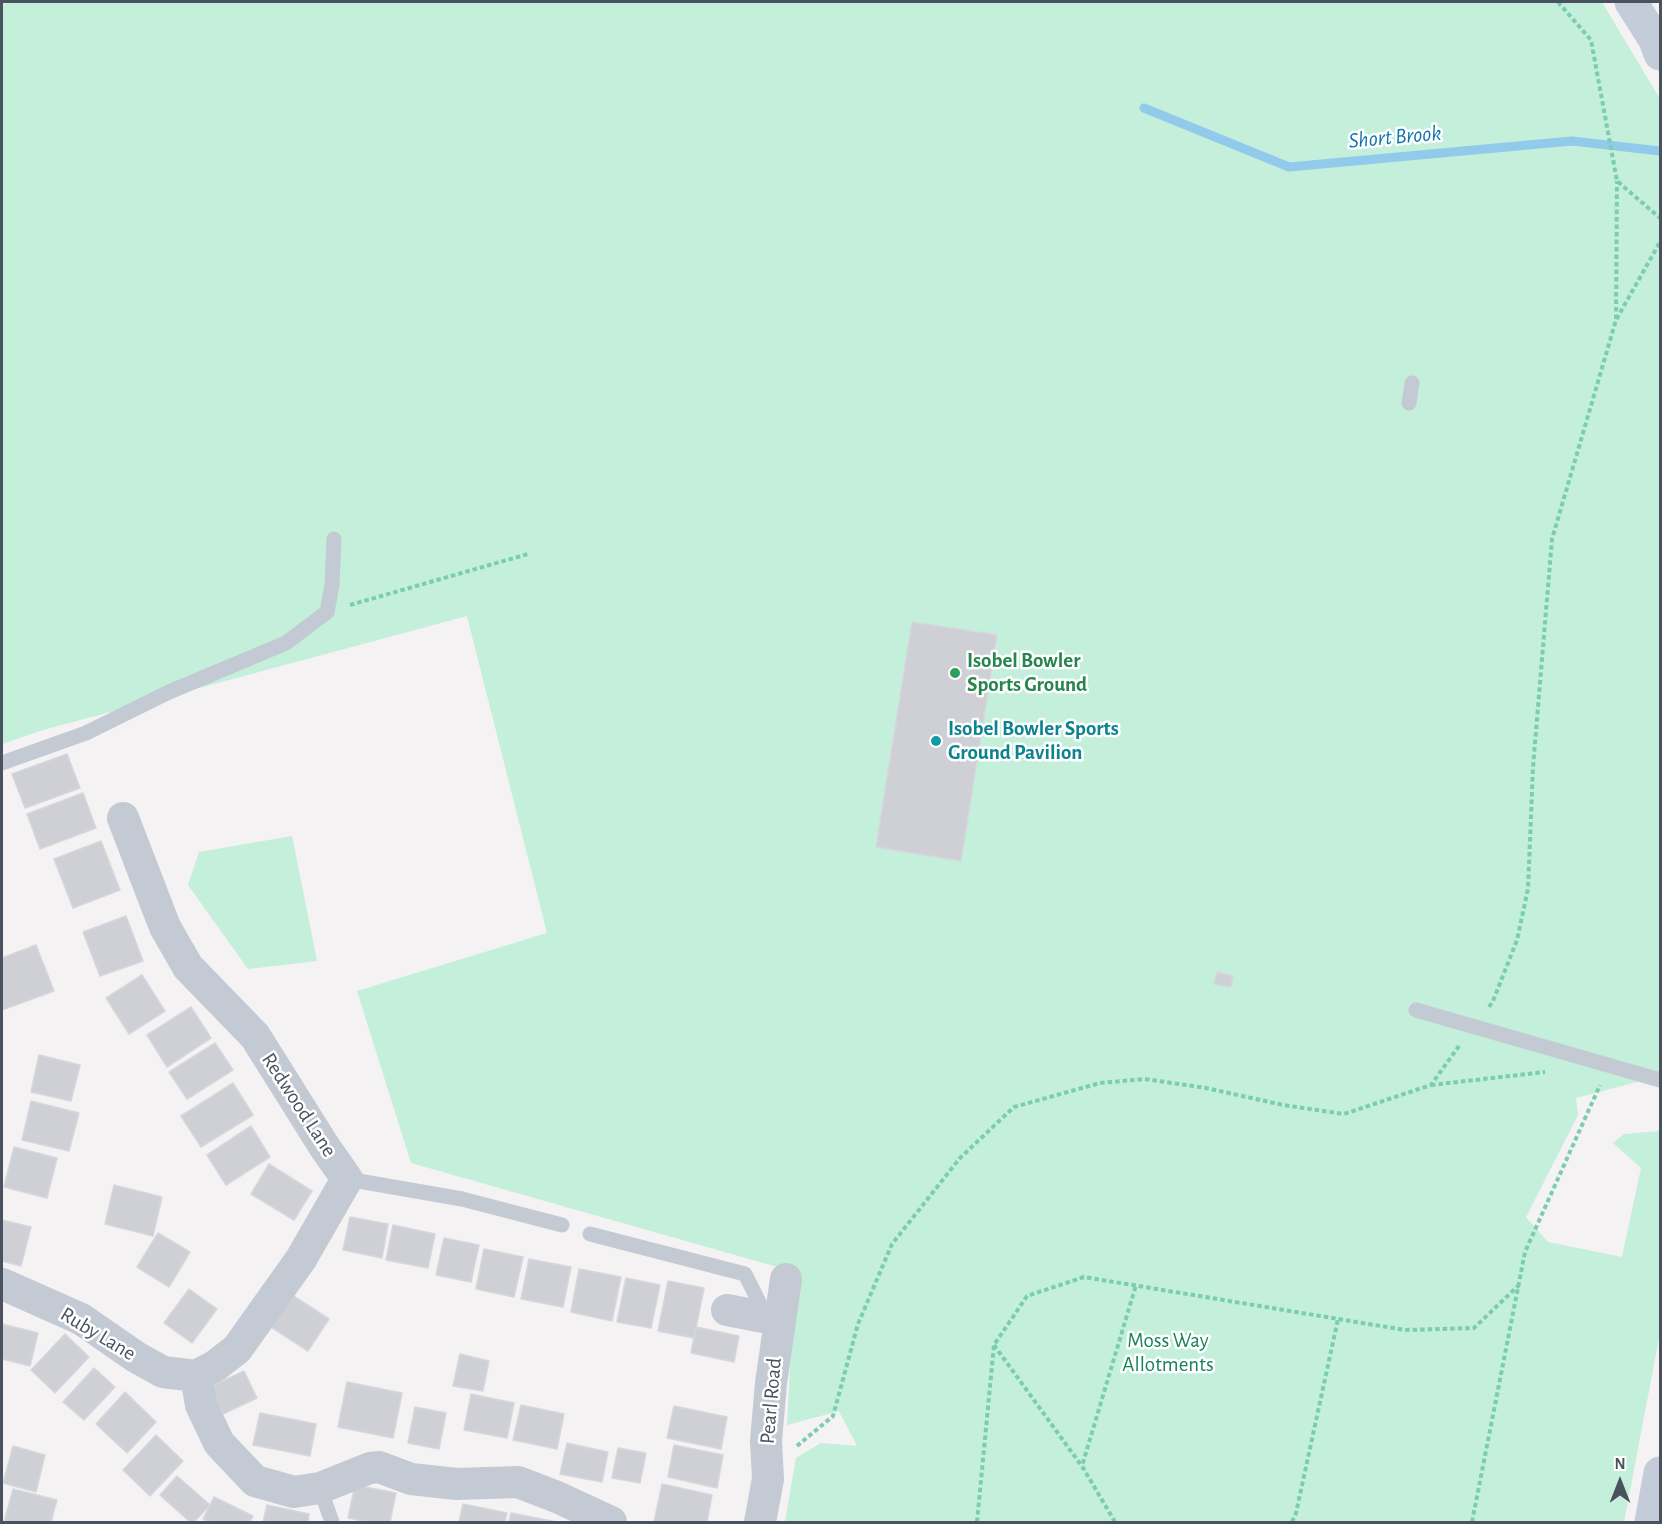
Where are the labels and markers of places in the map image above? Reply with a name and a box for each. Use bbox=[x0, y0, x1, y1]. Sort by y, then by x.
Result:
place label: Isobel Bowler Sports Ground bbox=[967, 648, 1087, 698]
marker: Isobel Bowler Sports Ground bbox=[948, 666, 962, 680]
place label: Isobel Bowler Sports Ground Pavilion bbox=[948, 716, 1119, 766]
marker: Isobel Bowler Sports Ground Pavilion bbox=[929, 734, 943, 748]

